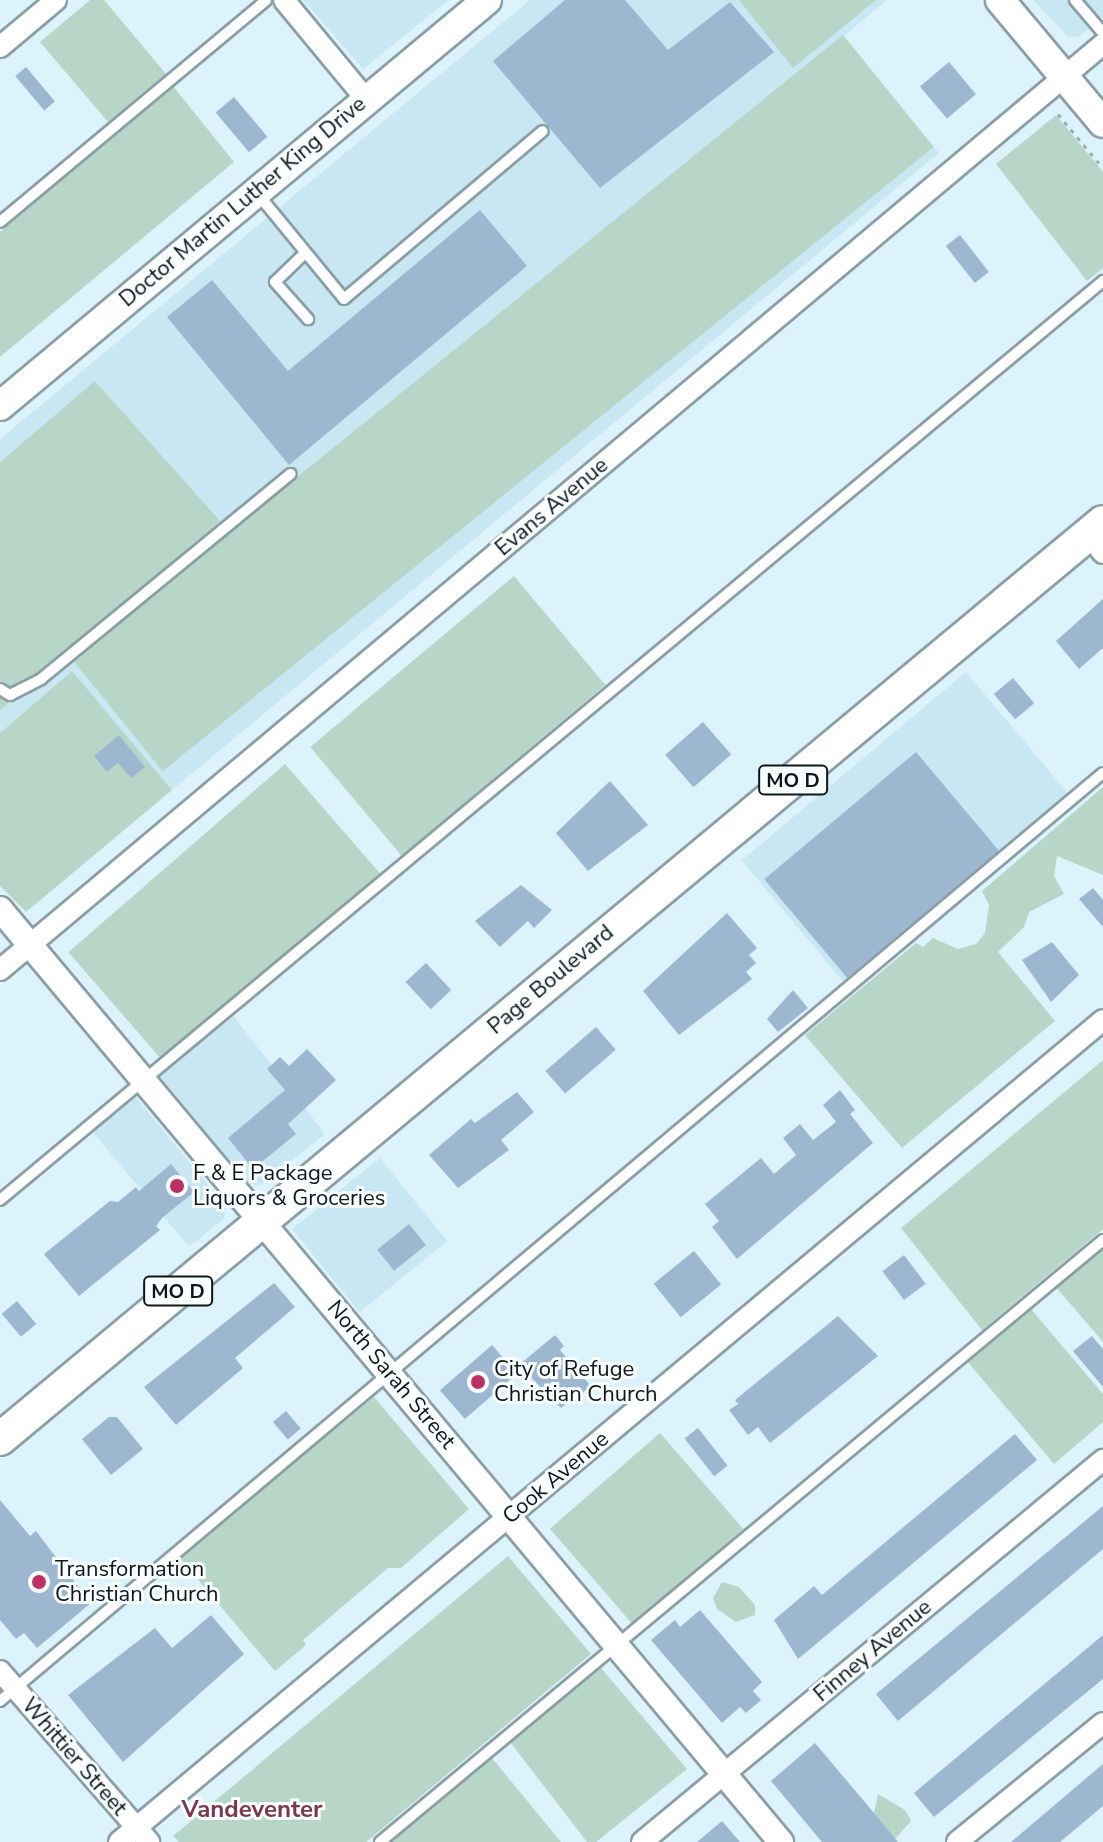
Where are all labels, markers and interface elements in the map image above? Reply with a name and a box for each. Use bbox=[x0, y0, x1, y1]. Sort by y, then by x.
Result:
street label: Doctor Martin Luther King Drive bbox=[114, 91, 372, 313]
street label: Evans Avenue bbox=[490, 452, 614, 562]
road number: MO D bbox=[757, 764, 829, 796]
street label: Page Boulevard bbox=[483, 920, 619, 1040]
place label: F & E Package Liquors & Groceries bbox=[193, 1160, 385, 1212]
marker: F & E Package Liquors & Groceries bbox=[168, 1177, 186, 1195]
road number: MO D bbox=[142, 1275, 214, 1307]
street label: North Sarah Street bbox=[321, 1295, 461, 1455]
place label: City of Refuge Christian Church bbox=[494, 1356, 657, 1408]
marker: City of Refuge Christian Church bbox=[469, 1373, 487, 1391]
street label: Cook Avenue bbox=[498, 1426, 614, 1530]
place label: Transformation Christian Church bbox=[55, 1556, 218, 1608]
marker: Transformation Christian Church bbox=[30, 1573, 48, 1591]
street label: Finney Avenue bbox=[809, 1594, 937, 1708]
street label: Whittier Street bbox=[16, 1693, 132, 1821]
district label: Vandeventer bbox=[181, 1796, 323, 1824]

